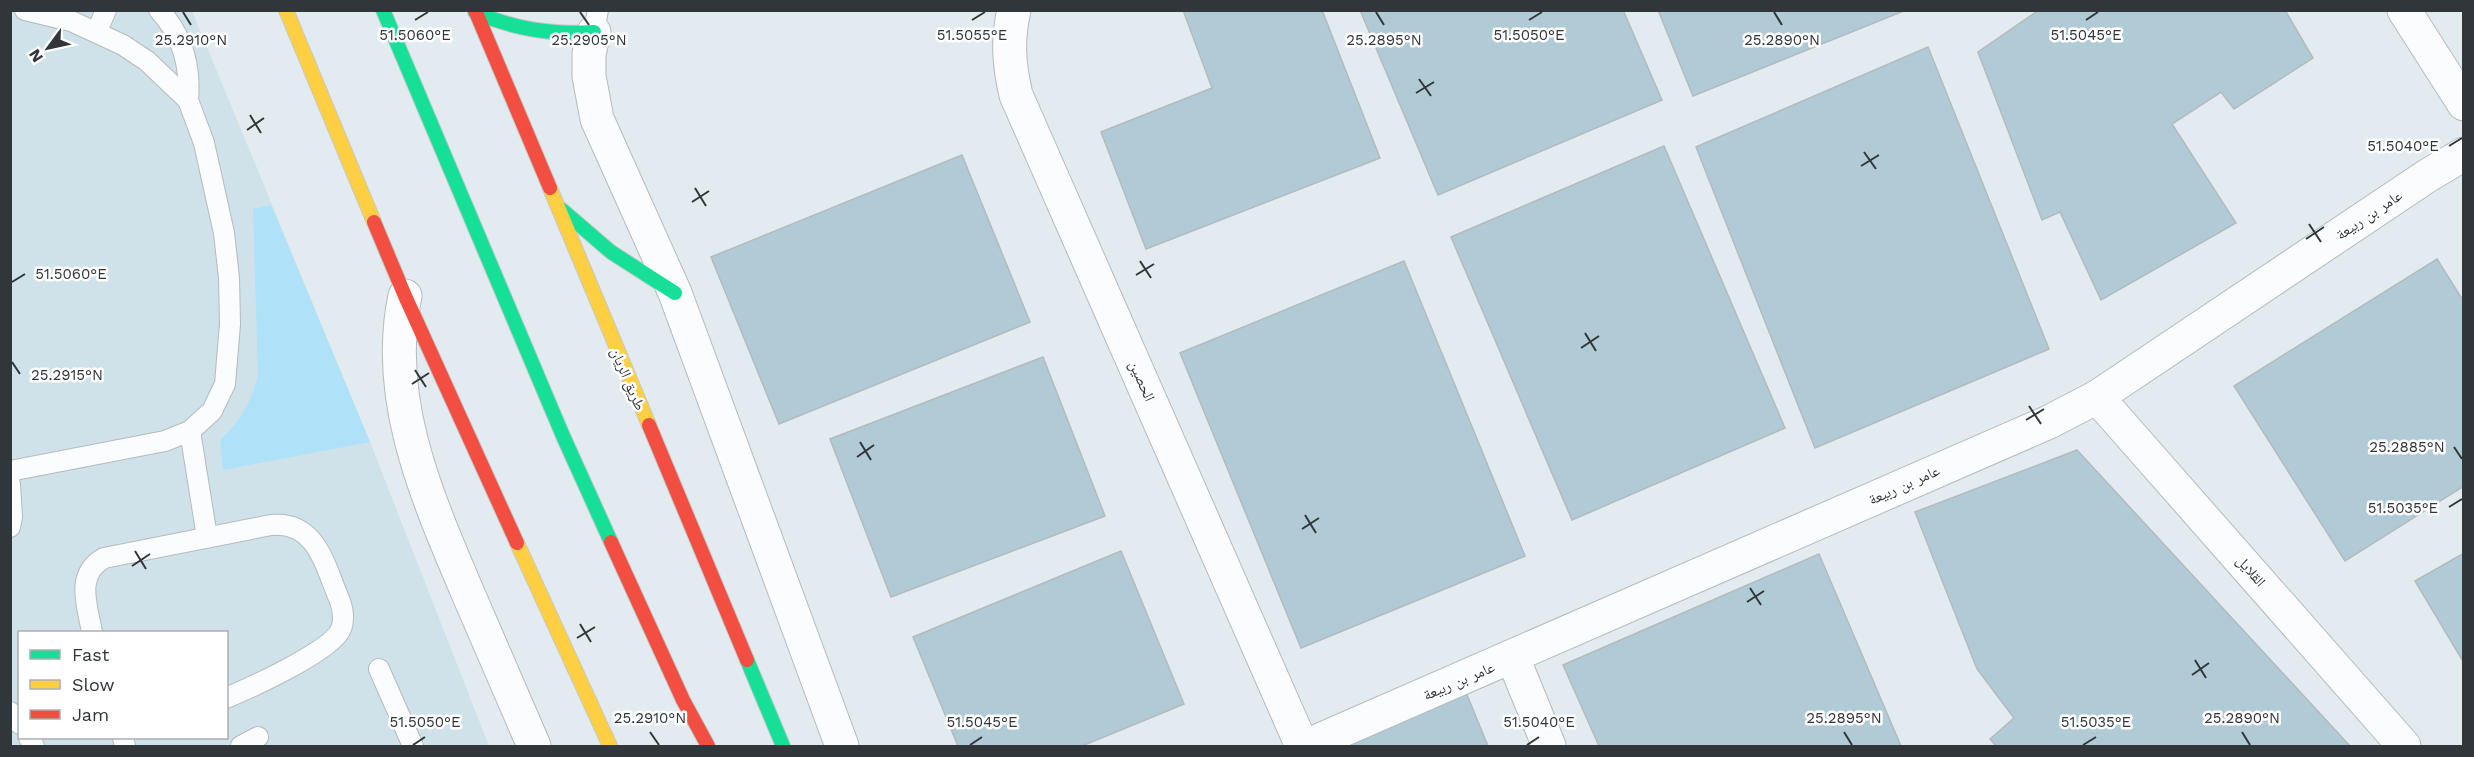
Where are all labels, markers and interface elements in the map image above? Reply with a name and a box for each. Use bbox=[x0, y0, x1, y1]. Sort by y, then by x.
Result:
north arrow bbox=[18, 18, 78, 78]
text: 51.5060°E bbox=[379, 26, 451, 44]
text: 51.5055°E bbox=[937, 26, 1007, 44]
text: 51.5050°E bbox=[1493, 26, 1565, 44]
text: 51.5045°E bbox=[2051, 26, 2122, 44]
text: 25.2910°N bbox=[155, 31, 227, 49]
text: 25.2905°N bbox=[551, 31, 627, 49]
text: 25.2895°N bbox=[1346, 31, 1422, 49]
text: 25.2890°N bbox=[1744, 31, 1820, 49]
text: N bbox=[25, 46, 47, 66]
text: 51.5040°E bbox=[2367, 137, 2439, 155]
street label: عامر بن ربيعة bbox=[2333, 186, 2406, 244]
text: 51.5060°E bbox=[35, 265, 107, 283]
street label: طريق الريان bbox=[606, 345, 649, 414]
street label: الحصين bbox=[1124, 358, 1159, 405]
text: 25.2915°N bbox=[31, 366, 103, 384]
text: 25.2885°N bbox=[2369, 438, 2445, 456]
street label: عامر بن ربيعة bbox=[1866, 461, 1943, 510]
text: 51.5035°E bbox=[2368, 499, 2438, 517]
street label: القلايل bbox=[2232, 552, 2270, 591]
legend bbox=[18, 631, 228, 739]
text: Fast bbox=[72, 644, 110, 665]
street label: عامر بن ربيعة bbox=[1421, 658, 1498, 705]
text: Slow bbox=[72, 674, 115, 695]
text: Jam bbox=[72, 704, 109, 725]
text: 25.2910°N bbox=[614, 709, 686, 727]
text: 25.2895°N bbox=[1806, 709, 1882, 727]
text: 25.2890°N bbox=[2204, 709, 2280, 727]
text: 51.5050°E bbox=[389, 713, 461, 731]
text: 51.5045°E bbox=[947, 713, 1018, 731]
text: 51.5040°E bbox=[1503, 713, 1575, 731]
text: 51.5035°E bbox=[2061, 713, 2131, 731]

